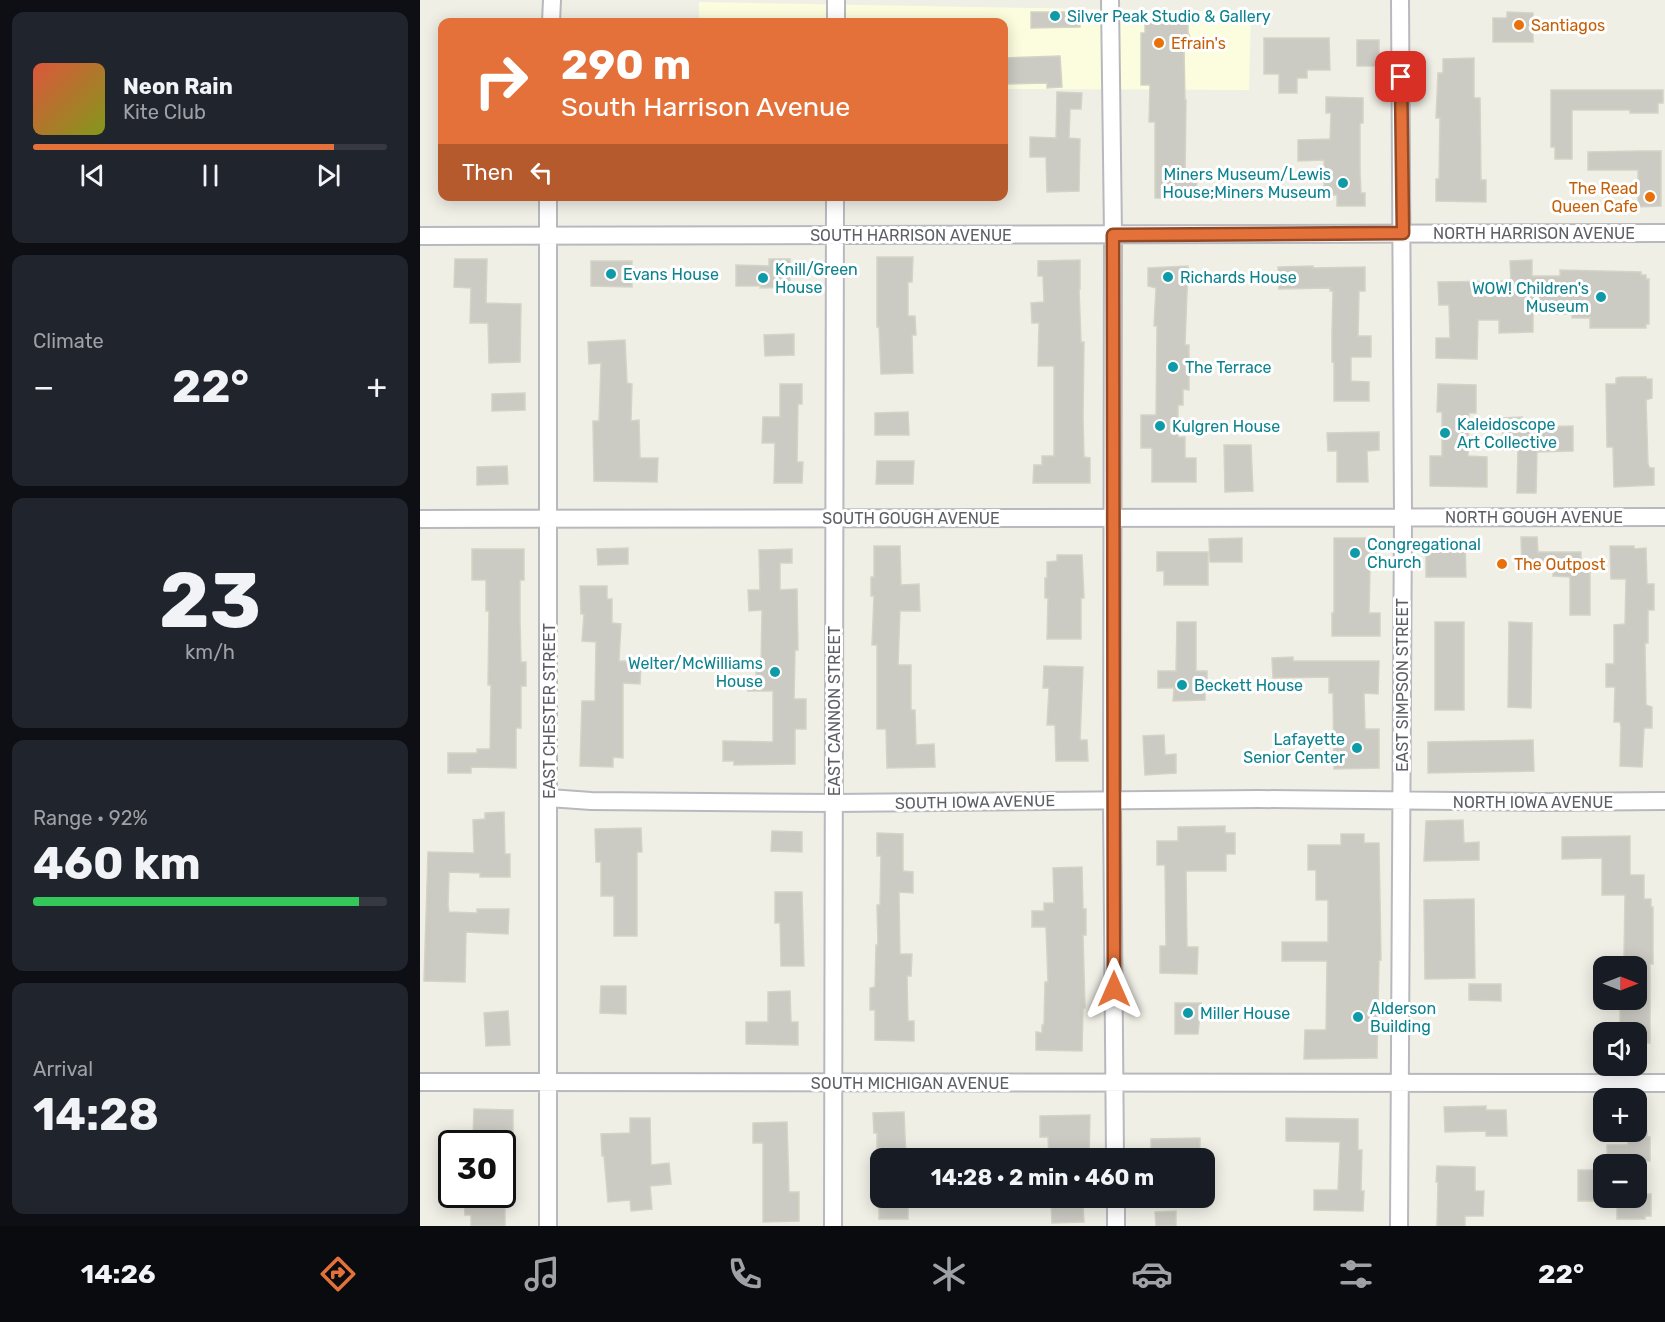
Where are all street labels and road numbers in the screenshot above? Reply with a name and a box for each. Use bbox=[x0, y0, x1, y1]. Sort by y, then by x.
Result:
street label: NORTH HARRISON AVENUE bbox=[1433, 224, 1635, 243]
street label: SOUTH HARRISON AVENUE bbox=[810, 226, 1012, 245]
street label: NORTH GOUGH AVENUE bbox=[1445, 508, 1623, 527]
street label: SOUTH GOUGH AVENUE bbox=[822, 509, 1000, 528]
street label: EAST SIMPSON STREET bbox=[1393, 598, 1412, 772]
street label: EAST CHESTER STREET bbox=[540, 623, 559, 799]
street label: EAST CANNON STREET bbox=[825, 626, 844, 796]
street label: SOUTH IOWA AVENUE bbox=[895, 791, 1055, 813]
street label: NORTH IOWA AVENUE bbox=[1453, 793, 1613, 812]
street label: SOUTH MICHIGAN AVENUE bbox=[811, 1074, 1009, 1093]

